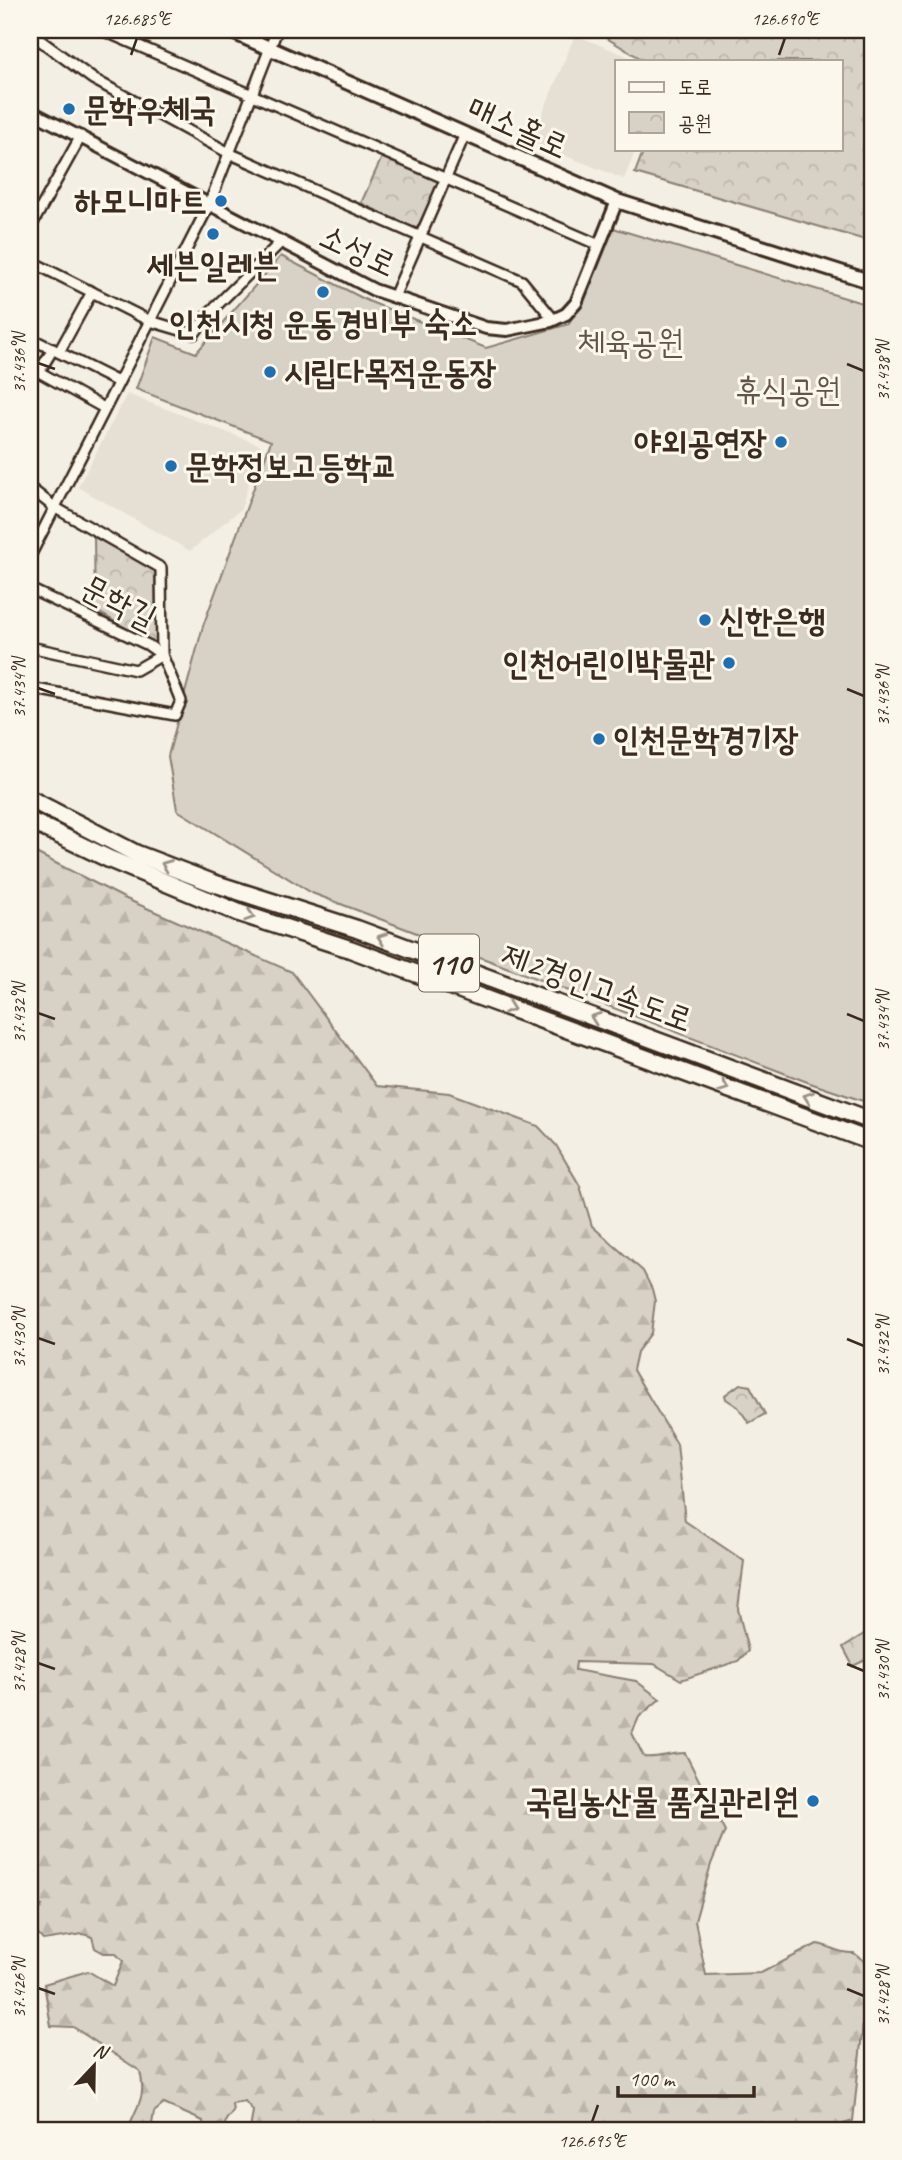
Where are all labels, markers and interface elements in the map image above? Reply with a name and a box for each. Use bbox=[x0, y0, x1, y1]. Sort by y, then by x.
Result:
text: 126.685°E bbox=[104, 8, 173, 30]
text: 126.690°E bbox=[752, 8, 821, 30]
legend bbox=[615, 60, 842, 150]
text: 도로 bbox=[678, 74, 712, 100]
street label: 매소홀로 bbox=[461, 86, 575, 168]
place label: 문학우체국 bbox=[83, 88, 216, 130]
marker: 문학우체국 bbox=[61, 101, 77, 117]
text: 공원 bbox=[678, 110, 712, 136]
place label: 하모니마트 bbox=[74, 180, 207, 222]
marker: 하모니마트 bbox=[213, 193, 229, 209]
street label: 소성로 bbox=[313, 214, 403, 286]
marker: 세븐일레븐 bbox=[205, 226, 221, 242]
place label: 세븐일레븐 bbox=[147, 244, 279, 286]
marker: 인천시청 운동경비부 숙소 bbox=[315, 284, 331, 300]
place label: 인천시청 운동경비부 숙소 bbox=[169, 302, 477, 344]
park label: 체육공원 bbox=[578, 321, 684, 363]
text: 37.436°N bbox=[8, 330, 30, 393]
text: 37.438°N bbox=[872, 338, 894, 401]
place label: 시립다목적운동장 bbox=[284, 351, 496, 393]
marker: 시립다목적운동장 bbox=[262, 364, 278, 380]
park label: 휴식공원 bbox=[735, 369, 841, 411]
place label: 야외공연장 bbox=[634, 421, 767, 463]
marker: 야외공연장 bbox=[773, 434, 789, 450]
place label: 문학정보고등학교 bbox=[185, 445, 397, 487]
marker: 문학정보고등학교 bbox=[163, 458, 179, 474]
street label: 문학길 bbox=[74, 565, 164, 639]
place label: 신한은행 bbox=[719, 599, 825, 641]
marker: 신한은행 bbox=[697, 612, 713, 628]
place label: 인천어린이박물관 bbox=[503, 642, 715, 684]
text: 37.434°N bbox=[8, 655, 30, 718]
marker: 인천어린이박물관 bbox=[721, 655, 737, 671]
text: 37.436°N bbox=[872, 663, 894, 726]
place label: 인천문학경기장 bbox=[613, 718, 799, 760]
marker: 인천문학경기장 bbox=[591, 731, 607, 747]
one-way arrow bbox=[161, 859, 173, 873]
one-way arrow bbox=[243, 908, 255, 922]
one-way arrow bbox=[376, 933, 388, 947]
street label: 제2경인고속도로 bbox=[496, 933, 698, 1041]
road number: 110 bbox=[419, 934, 479, 992]
text: 37.432°N bbox=[8, 980, 30, 1043]
text: 37.434°N bbox=[872, 988, 894, 1051]
one-way arrow bbox=[504, 1000, 516, 1014]
one-way arrow bbox=[590, 1012, 602, 1026]
one-way arrow bbox=[717, 1079, 729, 1093]
one-way arrow bbox=[803, 1091, 815, 1105]
text: 37.430°N bbox=[8, 1305, 30, 1368]
text: 37.432°N bbox=[872, 1313, 894, 1376]
text: 37.428°N bbox=[8, 1630, 30, 1693]
text: 37.430°N bbox=[872, 1638, 894, 1701]
place label: 국립농산물 품질관리원 bbox=[525, 1780, 799, 1822]
marker: 국립농산물 품질관리원 bbox=[805, 1793, 821, 1809]
text: 37.426°N bbox=[8, 1955, 30, 2018]
text: 37.428°N bbox=[872, 1963, 894, 2026]
north arrow bbox=[60, 2030, 130, 2100]
text: N bbox=[90, 2038, 113, 2066]
scale bar bbox=[618, 2055, 755, 2099]
text: 100 m bbox=[629, 2066, 676, 2092]
text: 126.695°E bbox=[559, 2130, 628, 2152]

